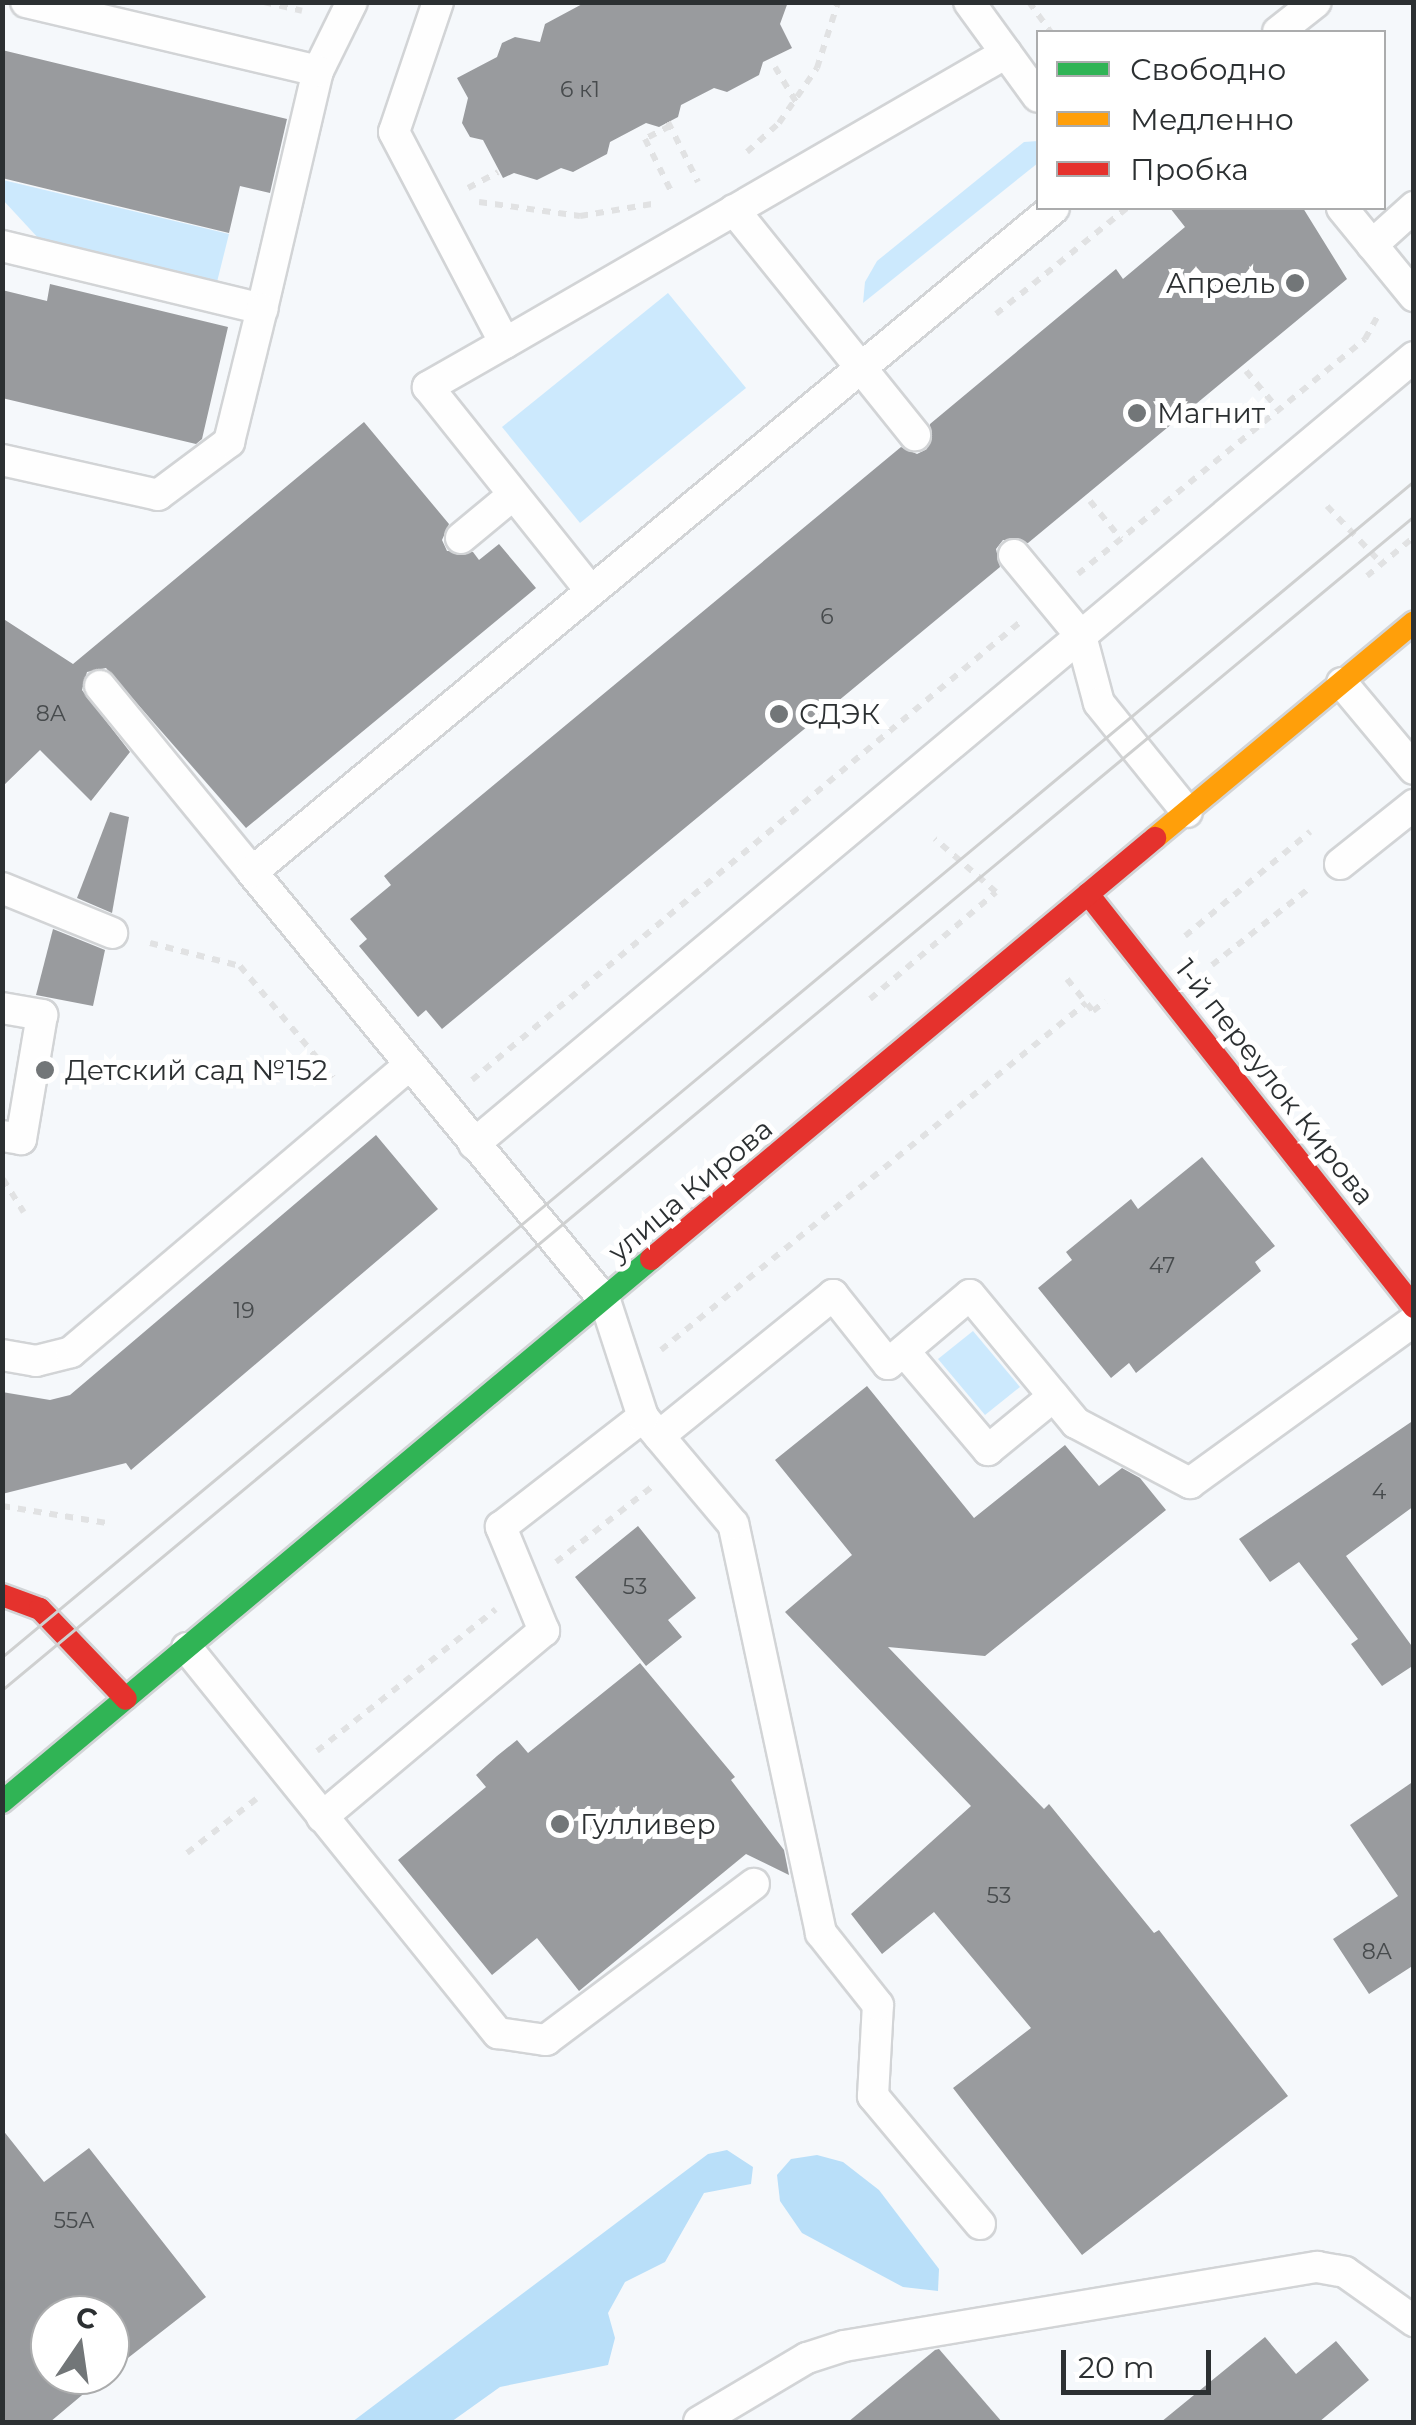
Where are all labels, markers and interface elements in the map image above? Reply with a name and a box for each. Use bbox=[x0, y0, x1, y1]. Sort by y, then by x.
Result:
legend bbox=[1036, 30, 1386, 210]
text: Свободно bbox=[1130, 51, 1286, 88]
house number: 6 к1 bbox=[560, 77, 600, 103]
text: Медленно bbox=[1130, 101, 1294, 138]
text: Пробка bbox=[1130, 151, 1249, 188]
place label: Апрель bbox=[1166, 266, 1275, 300]
marker: Апрель bbox=[1284, 272, 1306, 294]
place label: Магнит bbox=[1157, 396, 1265, 430]
marker: Магнит bbox=[1126, 402, 1148, 424]
house number: 6 bbox=[820, 604, 834, 630]
place label: СДЭК bbox=[799, 697, 880, 731]
house number: 8А bbox=[36, 701, 66, 727]
marker: СДЭК bbox=[768, 703, 790, 725]
street label: 1-й переулок Кирова bbox=[1169, 952, 1381, 1212]
place label: Детский сад №152 bbox=[65, 1053, 328, 1087]
marker: Детский сад №152 bbox=[34, 1059, 56, 1081]
street label: улица Кирова bbox=[601, 1112, 779, 1268]
house number: 47 bbox=[1149, 1253, 1175, 1279]
house number: 19 bbox=[233, 1298, 255, 1324]
house number: 4 bbox=[1372, 1479, 1386, 1505]
house number: 53 bbox=[623, 1574, 647, 1600]
place label: Гулливер bbox=[580, 1807, 716, 1841]
marker: Гулливер bbox=[549, 1813, 571, 1835]
house number: 53 bbox=[987, 1883, 1011, 1909]
house number: 8А bbox=[1362, 1939, 1392, 1965]
house number: 55А bbox=[53, 2208, 95, 2234]
north arrow bbox=[30, 2295, 130, 2395]
text: С bbox=[73, 2299, 100, 2337]
scale bar bbox=[1066, 2330, 1216, 2392]
text: 20 m bbox=[1078, 2349, 1155, 2386]

